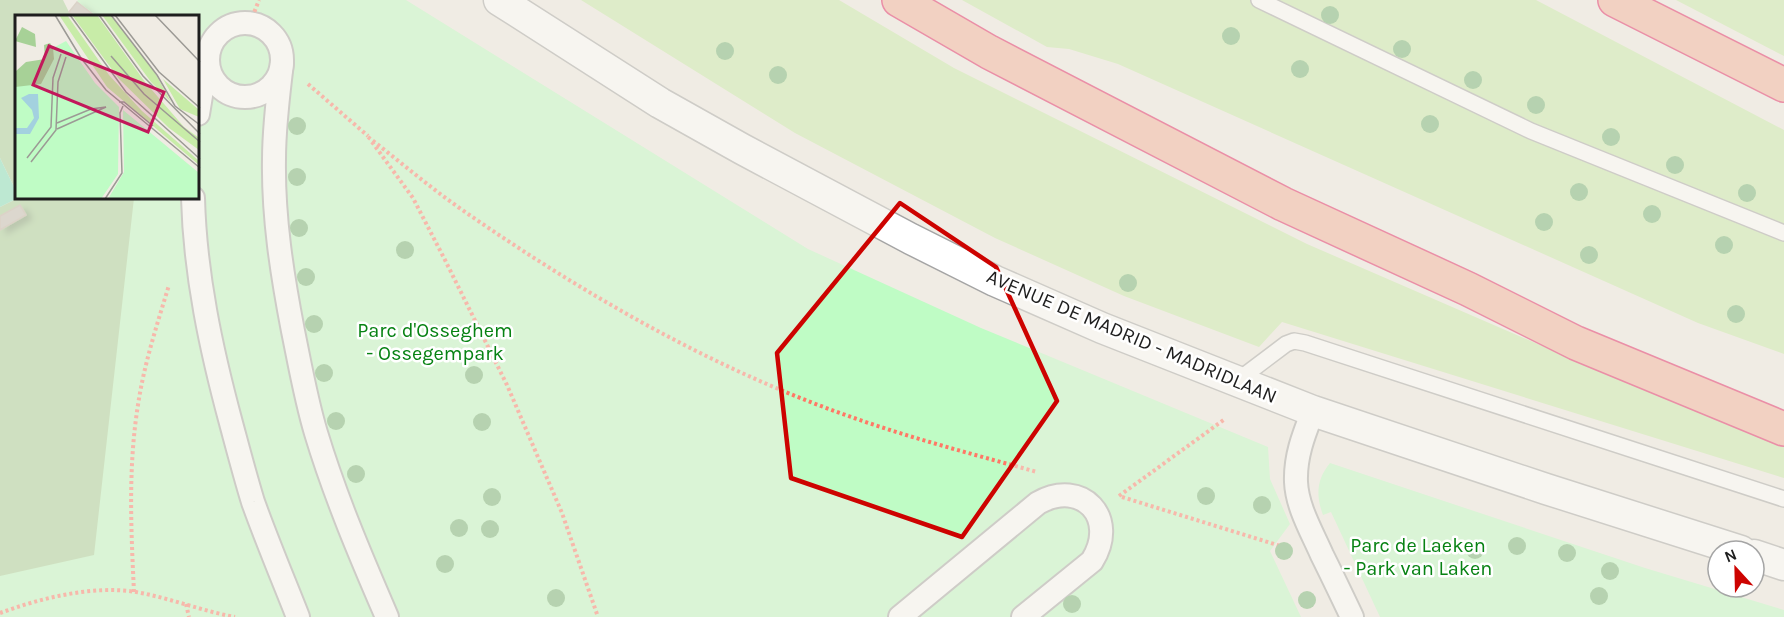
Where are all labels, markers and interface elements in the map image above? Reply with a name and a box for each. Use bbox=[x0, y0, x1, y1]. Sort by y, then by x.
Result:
inset map bbox=[15, 15, 200, 200]
street label: AVENUE DE MADRID - MADRIDLAAN bbox=[983, 265, 1280, 408]
park label: Parc d'Osseghem - Ossegempark bbox=[357, 319, 513, 365]
park label: Parc de Laeken - Park van Laken bbox=[1344, 534, 1492, 580]
north arrow bbox=[1706, 539, 1766, 599]
text: N bbox=[1722, 545, 1739, 567]

